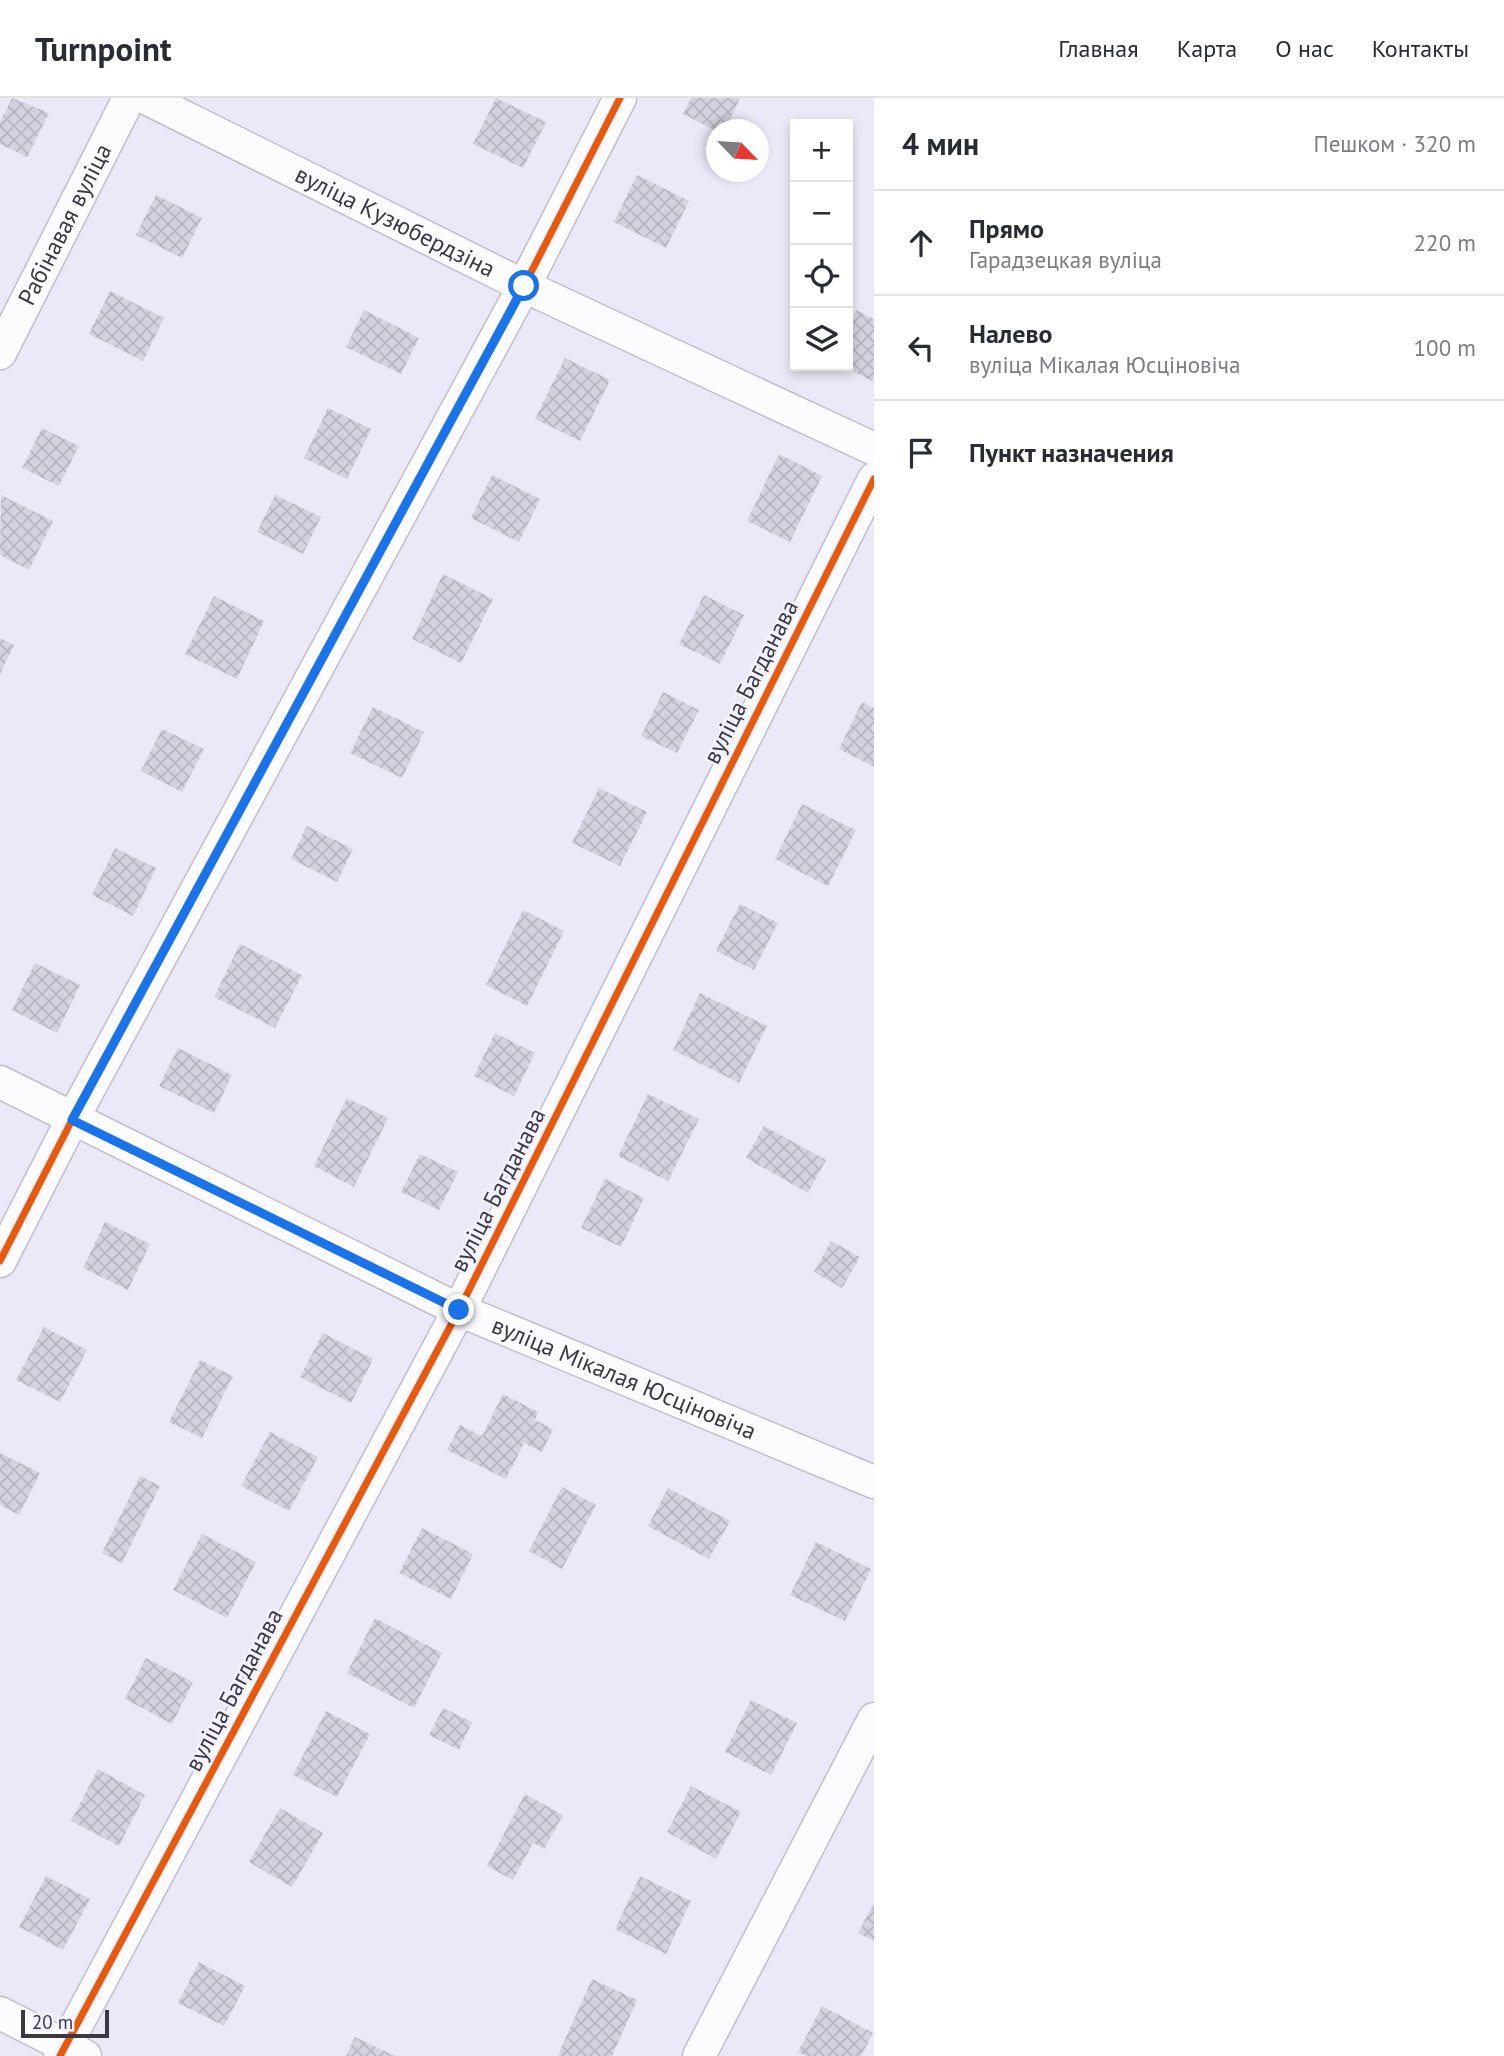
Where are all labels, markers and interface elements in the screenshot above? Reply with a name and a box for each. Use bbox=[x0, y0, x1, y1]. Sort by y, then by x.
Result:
text: Turnpoint bbox=[35, 27, 172, 70]
text: Главная bbox=[1058, 33, 1139, 64]
text: Карта bbox=[1177, 33, 1237, 64]
text: О нас bbox=[1275, 33, 1334, 64]
text: Контакты bbox=[1372, 33, 1469, 64]
north arrow bbox=[706, 119, 769, 182]
map controls bbox=[790, 119, 853, 371]
button: + bbox=[790, 119, 853, 182]
text: 4 мин bbox=[902, 124, 979, 163]
text: Пешком · 320 m bbox=[1313, 129, 1476, 158]
street label: Рабінавая вуліца bbox=[11, 138, 118, 310]
street label: вуліца Кузюбердзіна bbox=[290, 159, 500, 284]
button: − bbox=[790, 182, 853, 245]
text: Прямо bbox=[969, 212, 1044, 245]
icon: ahead bbox=[902, 224, 940, 262]
text: 220 m bbox=[1414, 228, 1476, 257]
button: locate bbox=[790, 245, 853, 308]
text: Гарадзецкая вуліца bbox=[969, 245, 1162, 274]
route start bbox=[508, 270, 539, 301]
button: layers bbox=[790, 308, 853, 371]
text: Налево bbox=[969, 317, 1053, 350]
icon: left bbox=[902, 329, 940, 367]
text: 100 m bbox=[1414, 333, 1476, 362]
text: вуліца Мікалая Юсціновіча bbox=[969, 350, 1240, 379]
icon: arrive bbox=[902, 434, 940, 472]
text: Пункт назначения bbox=[969, 436, 1174, 469]
street label: вуліца Багданава bbox=[696, 595, 805, 769]
street label: вуліца Багданава bbox=[443, 1103, 552, 1277]
route end bbox=[443, 1294, 474, 1325]
street label: вуліца Мікалая Юсціновіча bbox=[487, 1309, 761, 1446]
street label: вуліца Багданава bbox=[178, 1603, 289, 1776]
scale bar bbox=[21, 2007, 108, 2039]
text: 20 m bbox=[32, 2010, 73, 2034]

